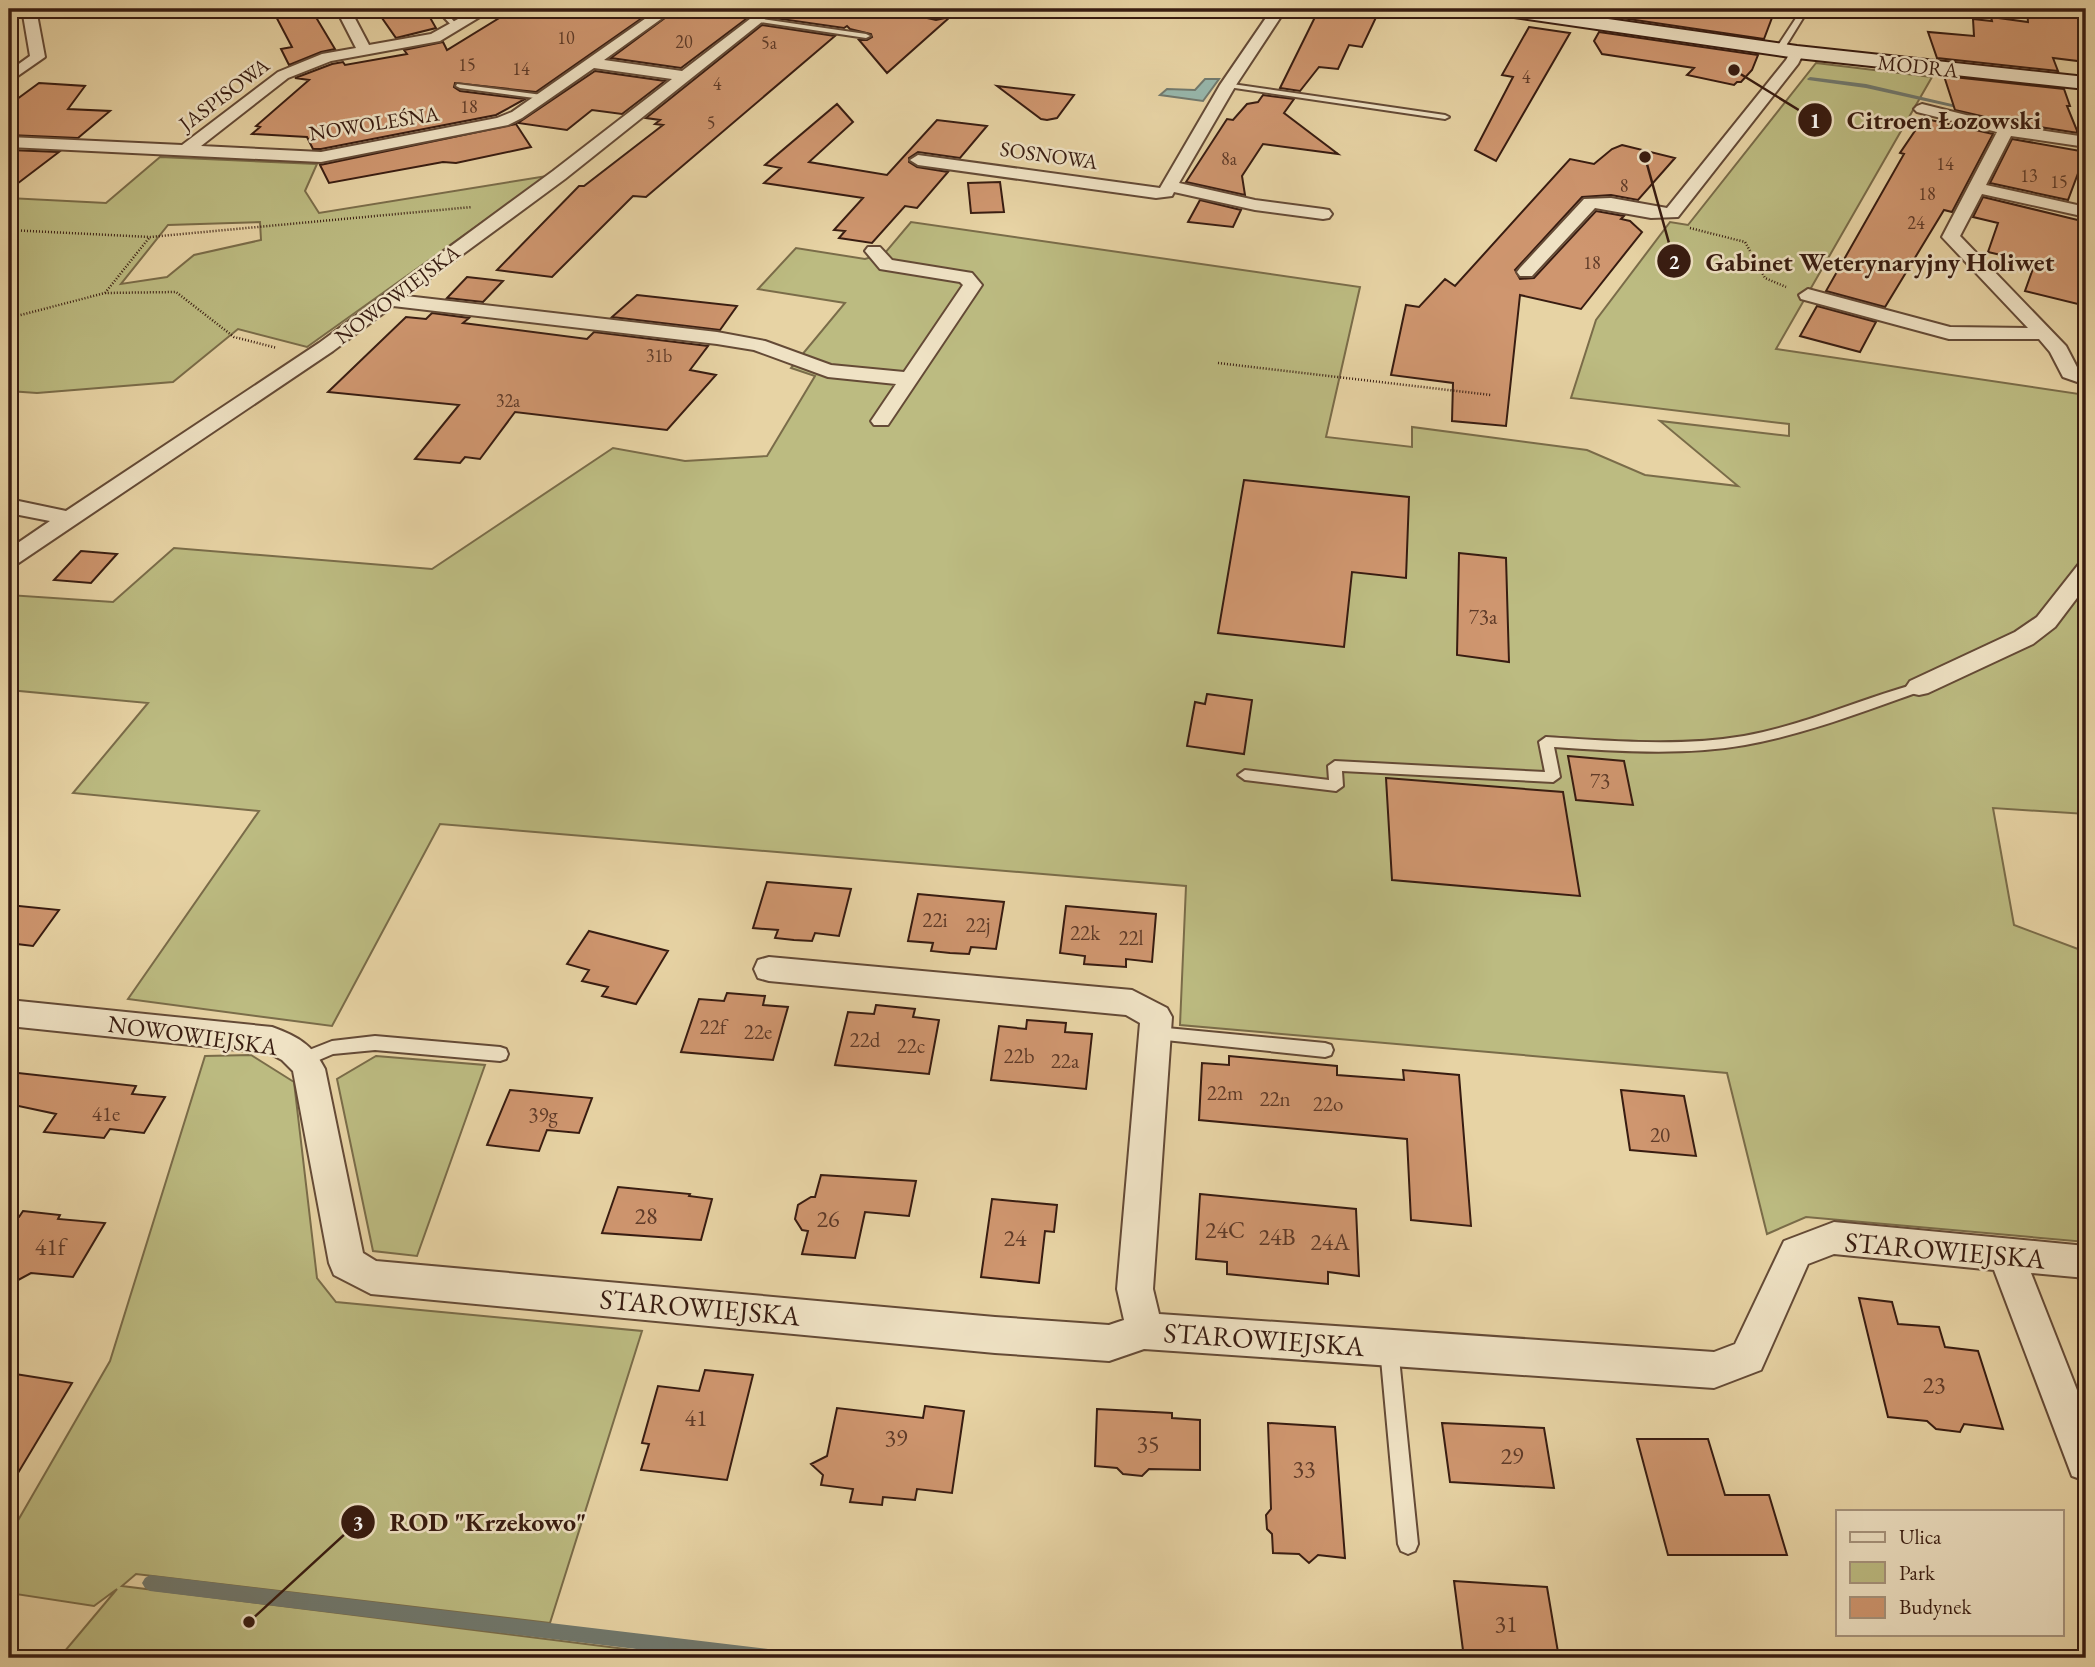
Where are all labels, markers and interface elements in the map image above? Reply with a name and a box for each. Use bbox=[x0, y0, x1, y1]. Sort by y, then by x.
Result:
house number: 10 bbox=[557, 26, 575, 49]
house number: 20 bbox=[675, 30, 693, 53]
house number: 5a bbox=[761, 31, 778, 54]
street label: MODRA bbox=[1876, 48, 1960, 84]
street label: JASPISOWA bbox=[172, 51, 275, 138]
house number: 15 bbox=[458, 53, 476, 76]
house number: 14 bbox=[512, 57, 530, 80]
house number: 4 bbox=[1522, 65, 1531, 88]
house number: 4 bbox=[713, 72, 722, 95]
house number: 18 bbox=[460, 95, 478, 118]
callout: Citroen Łozowski bbox=[1797, 97, 2055, 144]
street label: NOWOLEŚNA bbox=[307, 99, 442, 147]
text: Citroen Łozowski bbox=[1847, 103, 2042, 137]
text: 1 bbox=[1809, 107, 1821, 134]
house number: 5 bbox=[707, 111, 715, 134]
street label: SOSNOWA bbox=[998, 135, 1100, 175]
house number: 8a bbox=[1221, 147, 1238, 170]
house number: 14 bbox=[1936, 152, 1954, 175]
house number: 13 bbox=[2020, 164, 2038, 187]
house number: 15 bbox=[2050, 170, 2068, 193]
house number: 8 bbox=[1620, 174, 1628, 197]
house number: 18 bbox=[1918, 182, 1936, 205]
house number: 24 bbox=[1907, 211, 1925, 234]
street label: NOWOWIEJSKA bbox=[329, 238, 465, 350]
callout: Gabinet Weterynaryjny Holiwet bbox=[1656, 238, 2068, 285]
text: Gabinet Weterynaryjny Holiwet bbox=[1706, 245, 2055, 279]
text: 2 bbox=[1668, 248, 1680, 275]
house number: 18 bbox=[1583, 251, 1601, 274]
house number: 31b bbox=[646, 344, 672, 367]
house number: 32a bbox=[496, 389, 521, 412]
house number: 73a bbox=[1469, 603, 1498, 630]
house number: 73 bbox=[1590, 767, 1610, 794]
house number: 22i bbox=[922, 906, 948, 933]
house number: 22j bbox=[966, 911, 990, 938]
house number: 22k bbox=[1070, 919, 1101, 946]
house number: 22l bbox=[1118, 924, 1144, 951]
street label: NOWOWIEJSKA bbox=[106, 1008, 280, 1062]
house number: 22f bbox=[700, 1013, 729, 1040]
house number: 22e bbox=[744, 1018, 772, 1045]
house number: 22d bbox=[850, 1026, 881, 1053]
house number: 22c bbox=[897, 1032, 925, 1059]
house number: 22b bbox=[1004, 1042, 1035, 1069]
house number: 22a bbox=[1051, 1047, 1080, 1074]
house number: 22m bbox=[1207, 1079, 1243, 1106]
house number: 22n bbox=[1259, 1085, 1291, 1112]
house number: 22o bbox=[1313, 1090, 1343, 1117]
house number: 41e bbox=[92, 1100, 120, 1127]
house number: 39g bbox=[528, 1101, 559, 1128]
house number: 20 bbox=[1650, 1121, 1670, 1148]
house number: 28 bbox=[634, 1200, 658, 1231]
house number: 26 bbox=[816, 1203, 840, 1234]
house number: 24C bbox=[1205, 1214, 1245, 1245]
house number: 24B bbox=[1258, 1221, 1296, 1252]
house number: 24 bbox=[1003, 1222, 1027, 1253]
street label: STAROWIEJSKA bbox=[1843, 1223, 2047, 1277]
house number: 24A bbox=[1310, 1226, 1350, 1257]
house number: 41f bbox=[35, 1231, 69, 1262]
street label: STAROWIEJSKA bbox=[598, 1280, 802, 1334]
street label: STAROWIEJSKA bbox=[1162, 1314, 1366, 1364]
house number: 23 bbox=[1922, 1369, 1946, 1400]
house number: 41 bbox=[684, 1402, 708, 1433]
house number: 39 bbox=[884, 1422, 908, 1453]
house number: 35 bbox=[1136, 1428, 1160, 1459]
house number: 29 bbox=[1500, 1440, 1524, 1471]
house number: 33 bbox=[1292, 1453, 1316, 1484]
callout: ROD "Krzekowo" bbox=[340, 1499, 600, 1546]
text: ROD "Krzekowo" bbox=[390, 1505, 586, 1539]
text: 3 bbox=[352, 1509, 364, 1536]
legend bbox=[1836, 1510, 2064, 1636]
text: Ulica bbox=[1899, 1523, 1942, 1550]
text: Park bbox=[1899, 1559, 1936, 1586]
text: Budynek bbox=[1899, 1593, 1972, 1620]
house number: 31 bbox=[1494, 1608, 1518, 1639]

